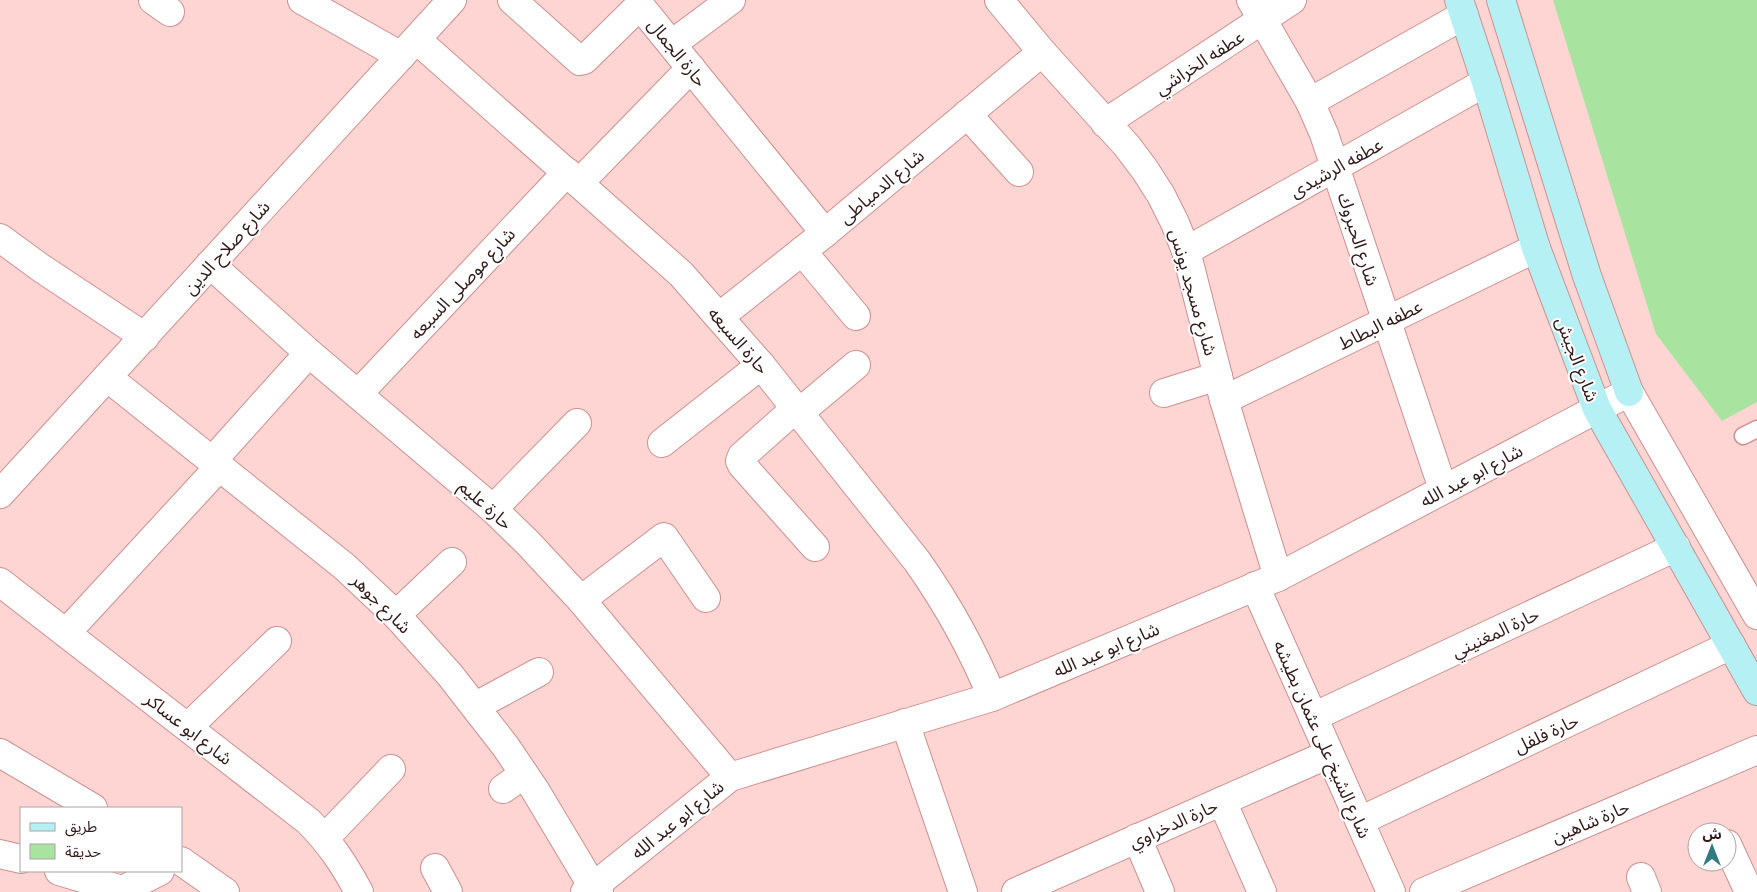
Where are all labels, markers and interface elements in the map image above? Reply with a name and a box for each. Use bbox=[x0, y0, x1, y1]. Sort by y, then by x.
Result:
street label: حارة الجمال bbox=[643, 14, 711, 91]
street label: عطفه الخراشي bbox=[1151, 26, 1250, 102]
street label: عطفه الرشيدى bbox=[1286, 133, 1387, 203]
street label: شارع الدمياطى bbox=[835, 145, 931, 231]
street label: شارع الحبروك bbox=[1330, 190, 1383, 290]
street label: شارع صلاح الدين bbox=[179, 196, 277, 301]
street label: شارع موصلى السبعه bbox=[405, 223, 522, 346]
street label: شارع مسجد يونس bbox=[1162, 226, 1222, 359]
street label: عطفه البطاط bbox=[1335, 295, 1425, 353]
street label: حارة السبعه bbox=[703, 303, 773, 379]
street label: شارع الجيش bbox=[1548, 314, 1603, 406]
street label: شارع ابو عبد الله bbox=[1416, 440, 1528, 515]
street label: حارة عليم bbox=[453, 475, 517, 536]
street label: شارع جوهر bbox=[344, 568, 416, 640]
street label: حارة المغنيني bbox=[1448, 603, 1544, 665]
street label: شارع ابو عبد الله bbox=[1050, 618, 1164, 685]
street label: شارع الشيخ على عثمان بطيشه bbox=[1266, 637, 1376, 843]
street label: شارع ابو عساكر bbox=[138, 687, 237, 772]
street label: حارة فلفل bbox=[1511, 709, 1582, 758]
street label: شارع ابو عبد الله bbox=[627, 776, 730, 866]
street label: حارة الدخراوي bbox=[1126, 795, 1222, 855]
street label: حارة شاهين bbox=[1548, 796, 1633, 848]
legend bbox=[20, 807, 182, 872]
text: طريق bbox=[65, 818, 97, 837]
north arrow bbox=[1687, 822, 1737, 872]
text: ش bbox=[1702, 826, 1722, 842]
text: حديقة bbox=[65, 843, 101, 860]

